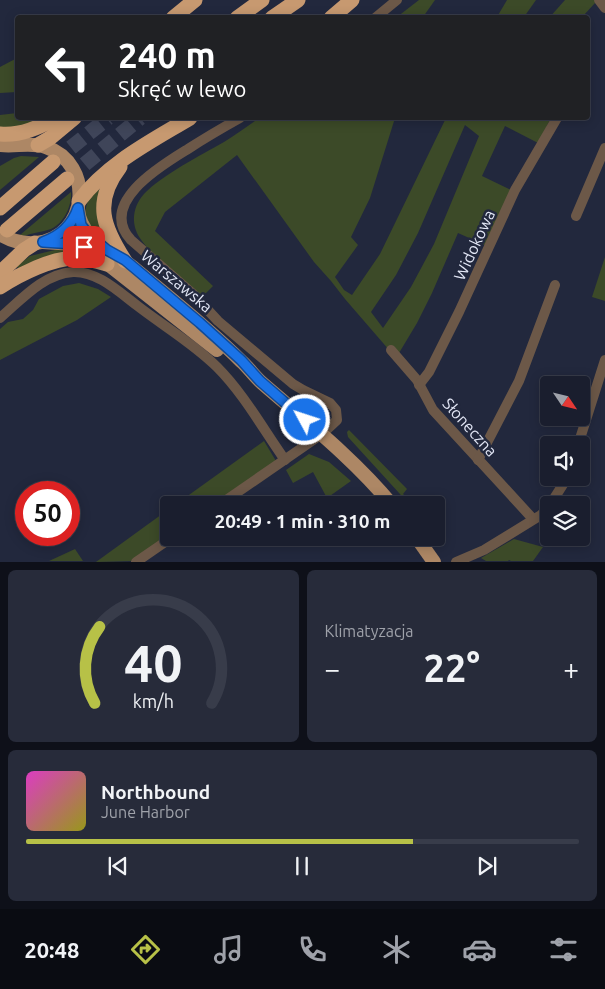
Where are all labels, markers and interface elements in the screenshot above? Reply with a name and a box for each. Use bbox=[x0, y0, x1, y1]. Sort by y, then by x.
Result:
icon: left bbox=[35, 35, 100, 100]
text: 240 m bbox=[118, 35, 216, 75]
text: Skręć w lewo bbox=[118, 76, 246, 101]
street label: Widokowa bbox=[450, 207, 498, 283]
pin bbox=[63, 226, 105, 268]
icon: arrive bbox=[70, 233, 98, 261]
street label: Warszawska bbox=[138, 246, 216, 316]
north arrow bbox=[540, 376, 590, 426]
map controls bbox=[540, 376, 590, 546]
position arrow bbox=[278, 393, 330, 445]
street label: Słoneczna bbox=[439, 394, 501, 460]
button: sound bbox=[540, 436, 590, 486]
speed limit sign: 50 bbox=[15, 481, 80, 546]
button: layers bbox=[540, 496, 590, 546]
text: 20:49 · 1 min · 310 m bbox=[215, 510, 390, 532]
text: Klimatyzacja bbox=[325, 622, 414, 640]
text: 40 bbox=[124, 634, 183, 692]
text: 22° bbox=[424, 647, 480, 689]
text: − bbox=[325, 653, 340, 684]
text: + bbox=[563, 653, 579, 684]
text: km/h bbox=[133, 691, 174, 711]
text: Northbound bbox=[101, 781, 210, 803]
text: June Harbor bbox=[101, 803, 190, 821]
icon: previous bbox=[104, 852, 132, 880]
icon: pause bbox=[288, 852, 316, 880]
icon: next bbox=[473, 852, 501, 880]
icon: directions bbox=[128, 932, 163, 967]
icon: music bbox=[211, 932, 246, 967]
icon: phone bbox=[295, 932, 330, 967]
icon: climate bbox=[379, 932, 414, 967]
icon: car bbox=[462, 932, 497, 967]
icon: filters bbox=[546, 932, 581, 967]
text: 20:48 bbox=[24, 937, 79, 962]

